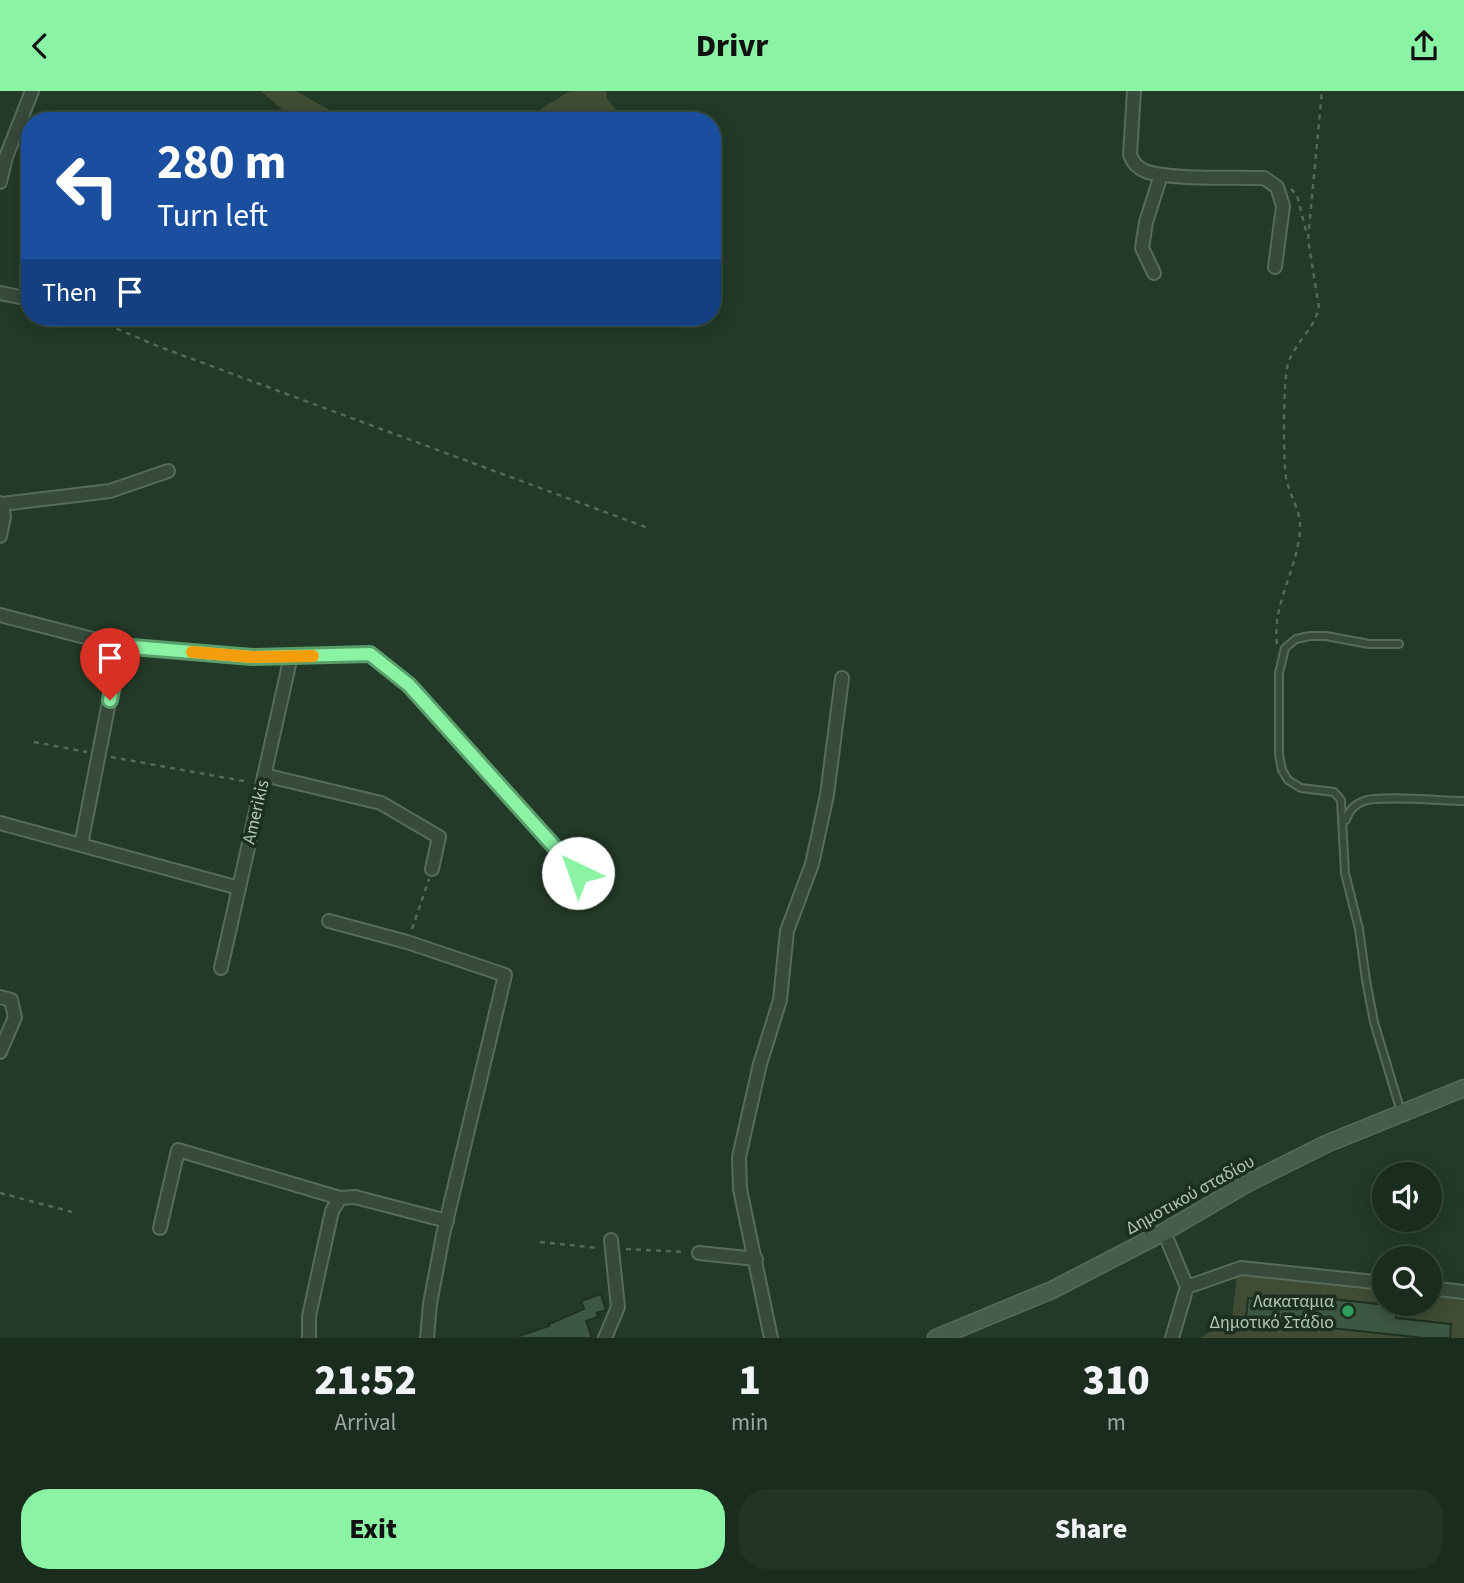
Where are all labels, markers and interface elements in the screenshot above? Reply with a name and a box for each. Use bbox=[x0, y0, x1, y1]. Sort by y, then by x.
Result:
text: Drivr bbox=[696, 23, 768, 69]
icon: back bbox=[21, 27, 59, 65]
icon: share bbox=[1405, 27, 1443, 65]
text: 280 m bbox=[157, 128, 286, 198]
icon: left bbox=[42, 140, 133, 231]
text: Turn left bbox=[157, 193, 268, 239]
icon: arrive bbox=[111, 273, 149, 311]
text: Then bbox=[42, 274, 97, 311]
pin bbox=[80, 628, 140, 700]
icon: arrive bbox=[91, 639, 129, 677]
street label: Amerikis bbox=[236, 777, 276, 847]
position arrow bbox=[541, 836, 615, 910]
street label: Δημοτικού σταδίου bbox=[1121, 1149, 1259, 1241]
map controls bbox=[1372, 1162, 1442, 1316]
button: sound bbox=[1372, 1162, 1442, 1232]
button: search bbox=[1372, 1246, 1442, 1316]
place label: Λακαταμια Δημοτικό Στάδιο bbox=[1209, 1289, 1334, 1335]
marker: Λακαταμια Δημοτικό Στάδιο bbox=[1340, 1303, 1356, 1319]
text: 21:52 bbox=[314, 1351, 417, 1411]
text: 1 bbox=[738, 1351, 761, 1411]
text: 310 bbox=[1083, 1351, 1150, 1411]
text: Arrival bbox=[335, 1406, 396, 1439]
text: min bbox=[731, 1406, 768, 1439]
text: m bbox=[1107, 1406, 1126, 1439]
button: Exit bbox=[21, 1489, 725, 1569]
button: Share bbox=[739, 1489, 1443, 1569]

